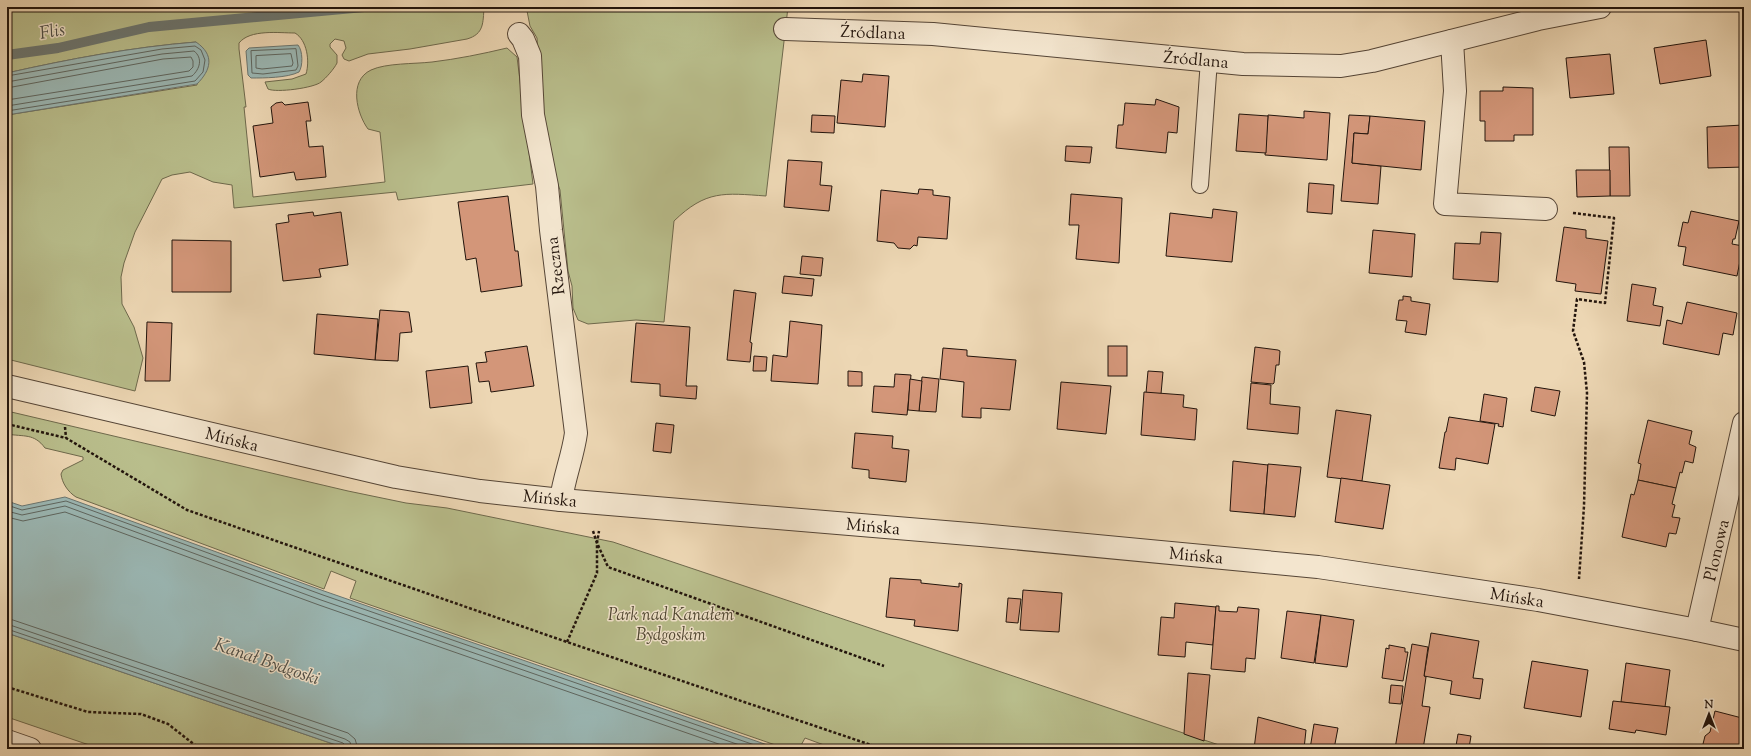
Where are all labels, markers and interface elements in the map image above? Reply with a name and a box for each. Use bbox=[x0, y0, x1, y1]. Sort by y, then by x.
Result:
water label: Flis bbox=[38, 18, 67, 48]
street label: Źródlana bbox=[840, 21, 906, 47]
street label: Źródlana bbox=[1162, 46, 1230, 76]
street label: Rzeczna bbox=[541, 235, 572, 296]
street label: Mińska bbox=[202, 423, 261, 459]
street label: Mińska bbox=[522, 485, 578, 515]
street label: Mińska bbox=[845, 514, 901, 542]
street label: Plonowa bbox=[1699, 517, 1737, 584]
street label: Mińska bbox=[1168, 543, 1224, 571]
street label: Mińska bbox=[1488, 583, 1546, 615]
park label: Park nad Kanałem Bydgoskim bbox=[608, 604, 734, 648]
water label: Kanał Bydgoski bbox=[210, 633, 322, 693]
north arrow bbox=[1689, 694, 1729, 734]
text: N bbox=[1704, 697, 1714, 713]

